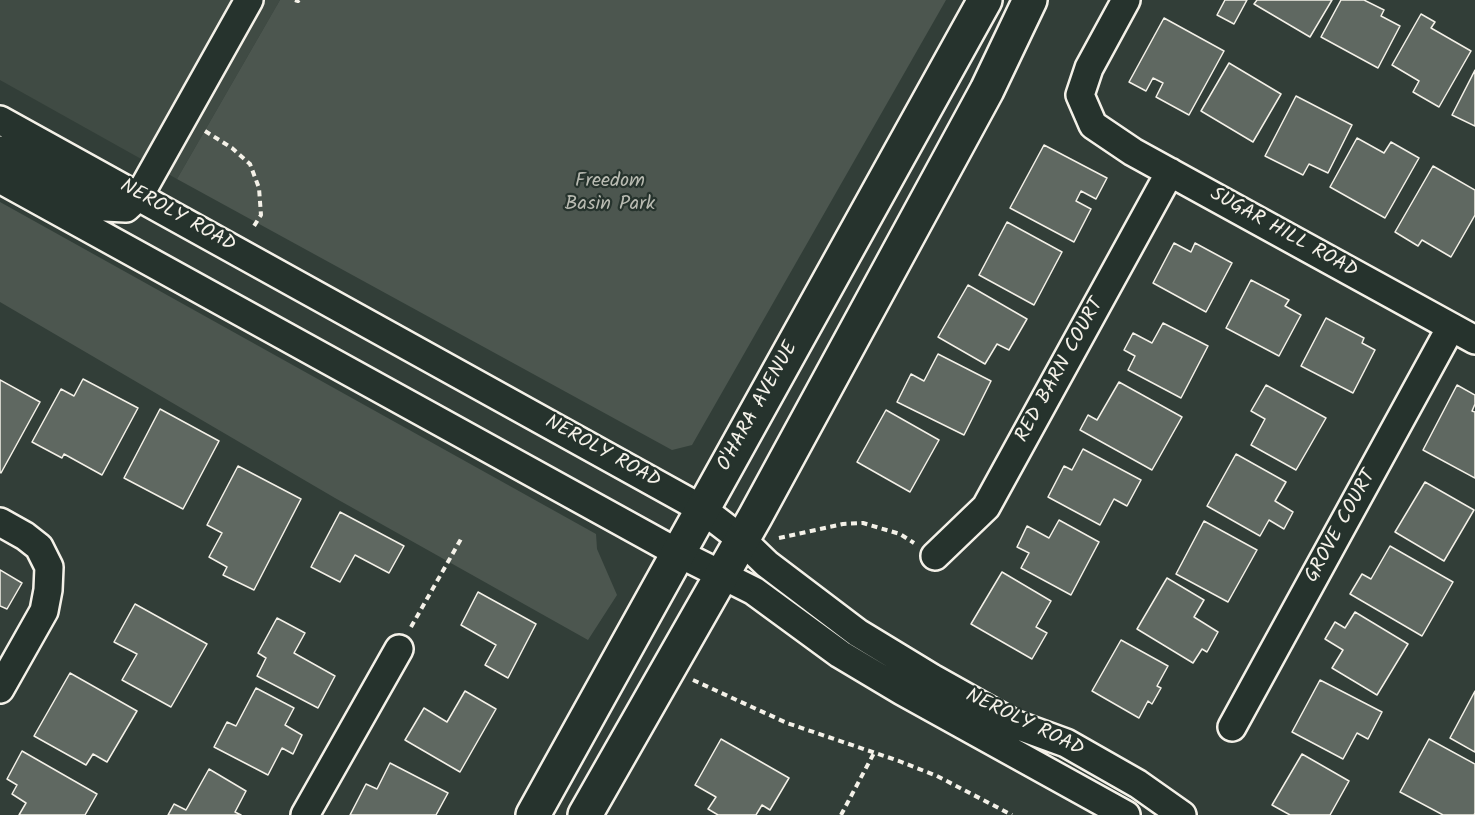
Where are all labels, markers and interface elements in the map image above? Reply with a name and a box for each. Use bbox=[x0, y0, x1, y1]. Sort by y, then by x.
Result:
park label: Freedom Basin Park bbox=[565, 171, 655, 218]
street label: NEROLY ROAD bbox=[115, 175, 239, 259]
street label: SUGAR HILL ROAD bbox=[1205, 183, 1361, 285]
street label: RED BARN COURT bbox=[1011, 295, 1111, 447]
street label: O'HARA AVENUE bbox=[714, 338, 804, 476]
street label: NEROLY ROAD bbox=[540, 411, 664, 495]
street label: GROVE COURT bbox=[1301, 466, 1383, 588]
street label: NEROLY ROAD bbox=[961, 685, 1087, 763]

